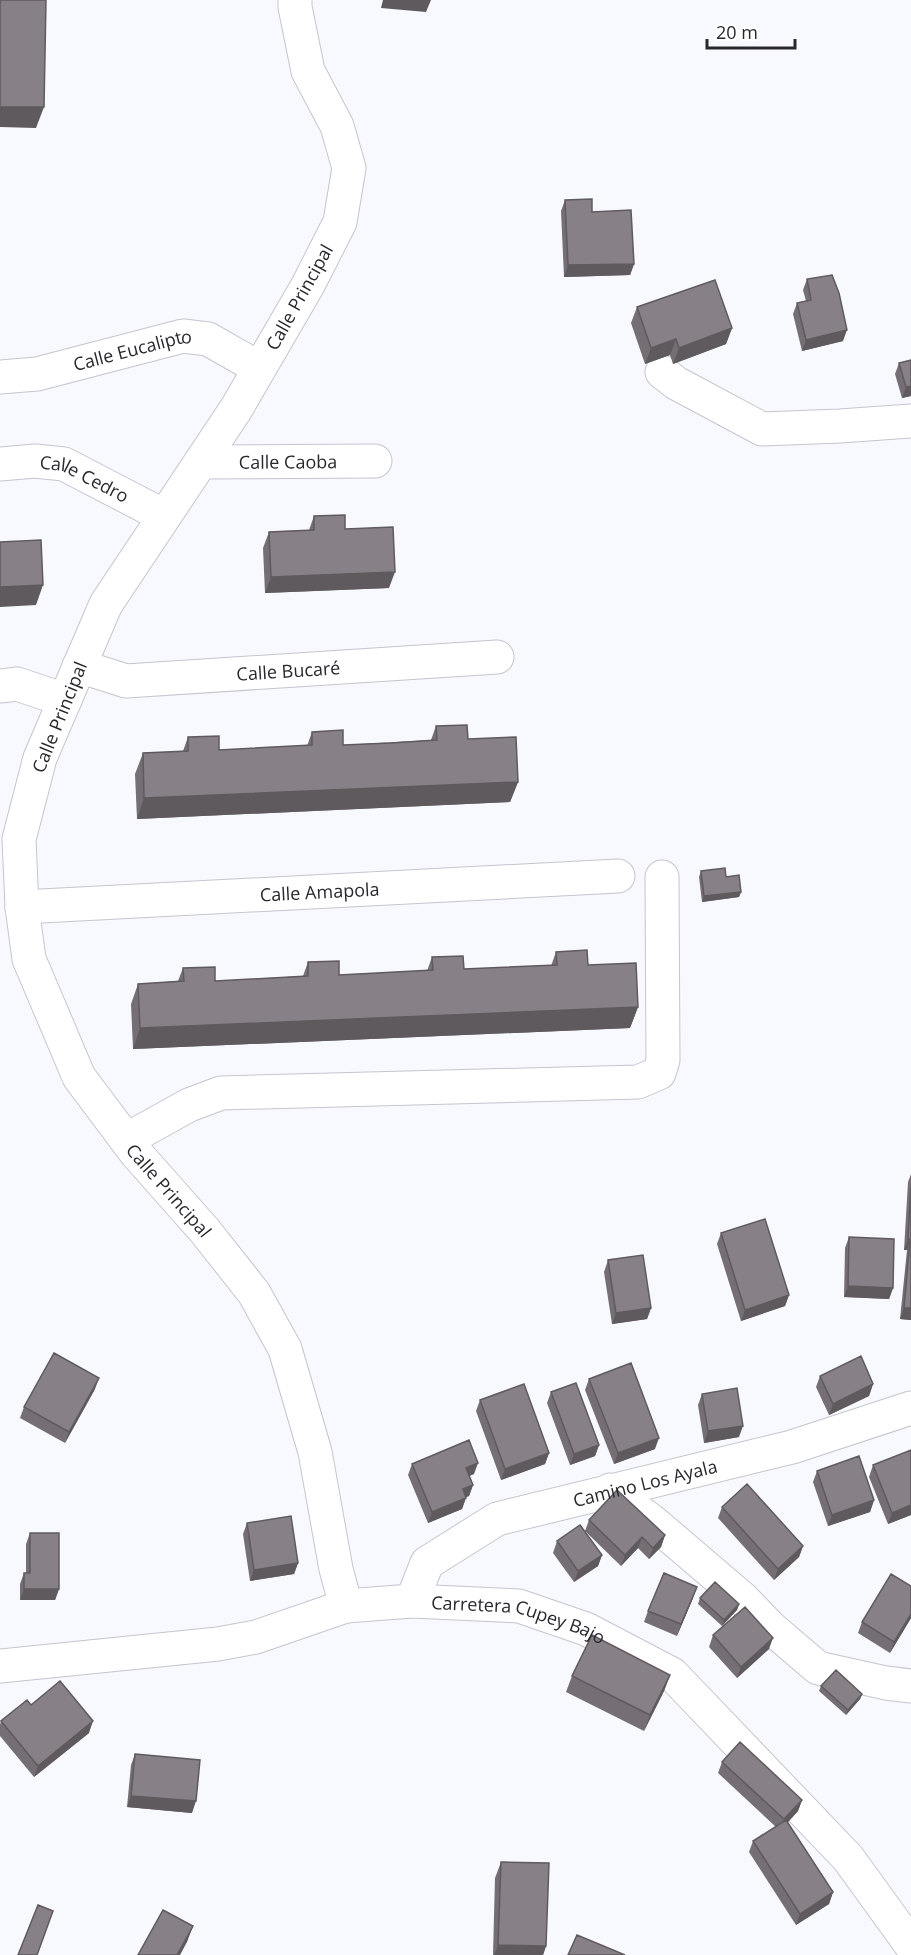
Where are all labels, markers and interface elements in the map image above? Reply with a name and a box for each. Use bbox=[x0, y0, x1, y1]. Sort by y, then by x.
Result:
scale bar bbox=[707, 12, 796, 50]
text: 20 m bbox=[716, 20, 758, 44]
street label: Calle Principal bbox=[260, 240, 338, 354]
street label: Calle Eucalipto bbox=[70, 324, 194, 376]
street label: Calle Caoba bbox=[239, 449, 337, 474]
street label: Calle Cedro bbox=[39, 450, 133, 508]
street label: Calle Bucaré bbox=[236, 655, 341, 686]
street label: Calle Principal bbox=[26, 658, 92, 776]
street label: Calle Amapola bbox=[259, 876, 380, 907]
street label: Calle Principal bbox=[121, 1138, 217, 1242]
street label: Camino Los Ayala bbox=[571, 1454, 720, 1512]
street label: Carretera Cupey Bajo bbox=[431, 1590, 610, 1649]

